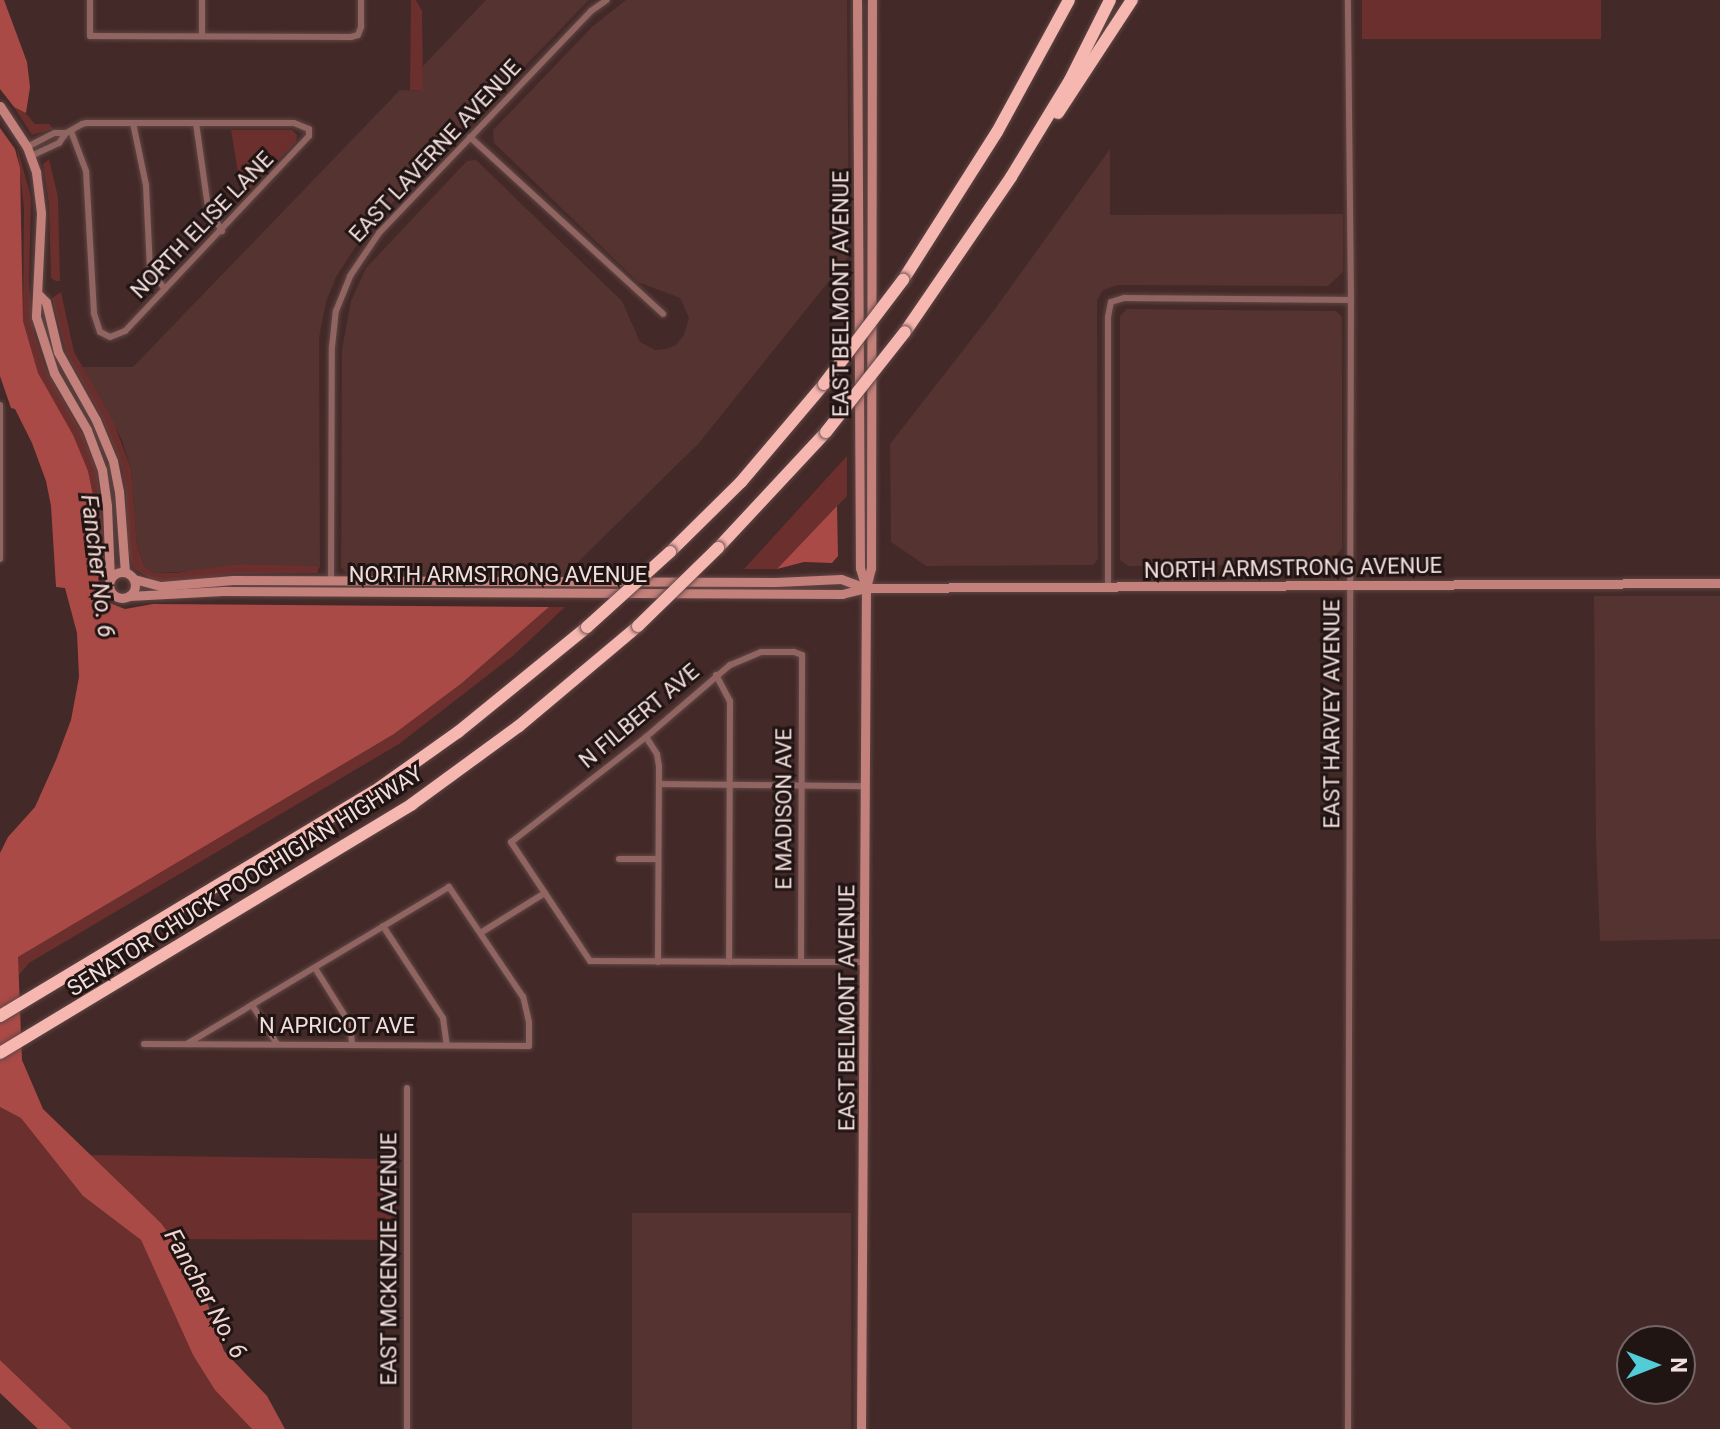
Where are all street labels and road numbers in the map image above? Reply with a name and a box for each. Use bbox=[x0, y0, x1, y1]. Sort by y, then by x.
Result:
street label: EAST LAVERNE AVENUE bbox=[343, 54, 527, 248]
street label: NORTH ELISE LANE bbox=[125, 146, 279, 304]
street label: EAST BELMONT AVENUE bbox=[828, 170, 854, 418]
street label: NORTH ARMSTRONG AVENUE bbox=[1144, 552, 1442, 584]
street label: NORTH ARMSTRONG AVENUE bbox=[349, 562, 647, 588]
street label: EAST HARVEY AVENUE bbox=[1319, 599, 1345, 829]
street label: N FILBERT AVE bbox=[574, 658, 704, 774]
street label: E MADISON AVE bbox=[771, 728, 797, 890]
street label: SENATOR CHUCK POOCHIGIAN HIGHWAY bbox=[62, 760, 428, 1002]
street label: EAST BELMONT AVENUE bbox=[834, 884, 860, 1132]
street label: N APRICOT AVE bbox=[259, 1013, 415, 1039]
street label: EAST MCKENZIE AVENUE bbox=[376, 1132, 402, 1386]

